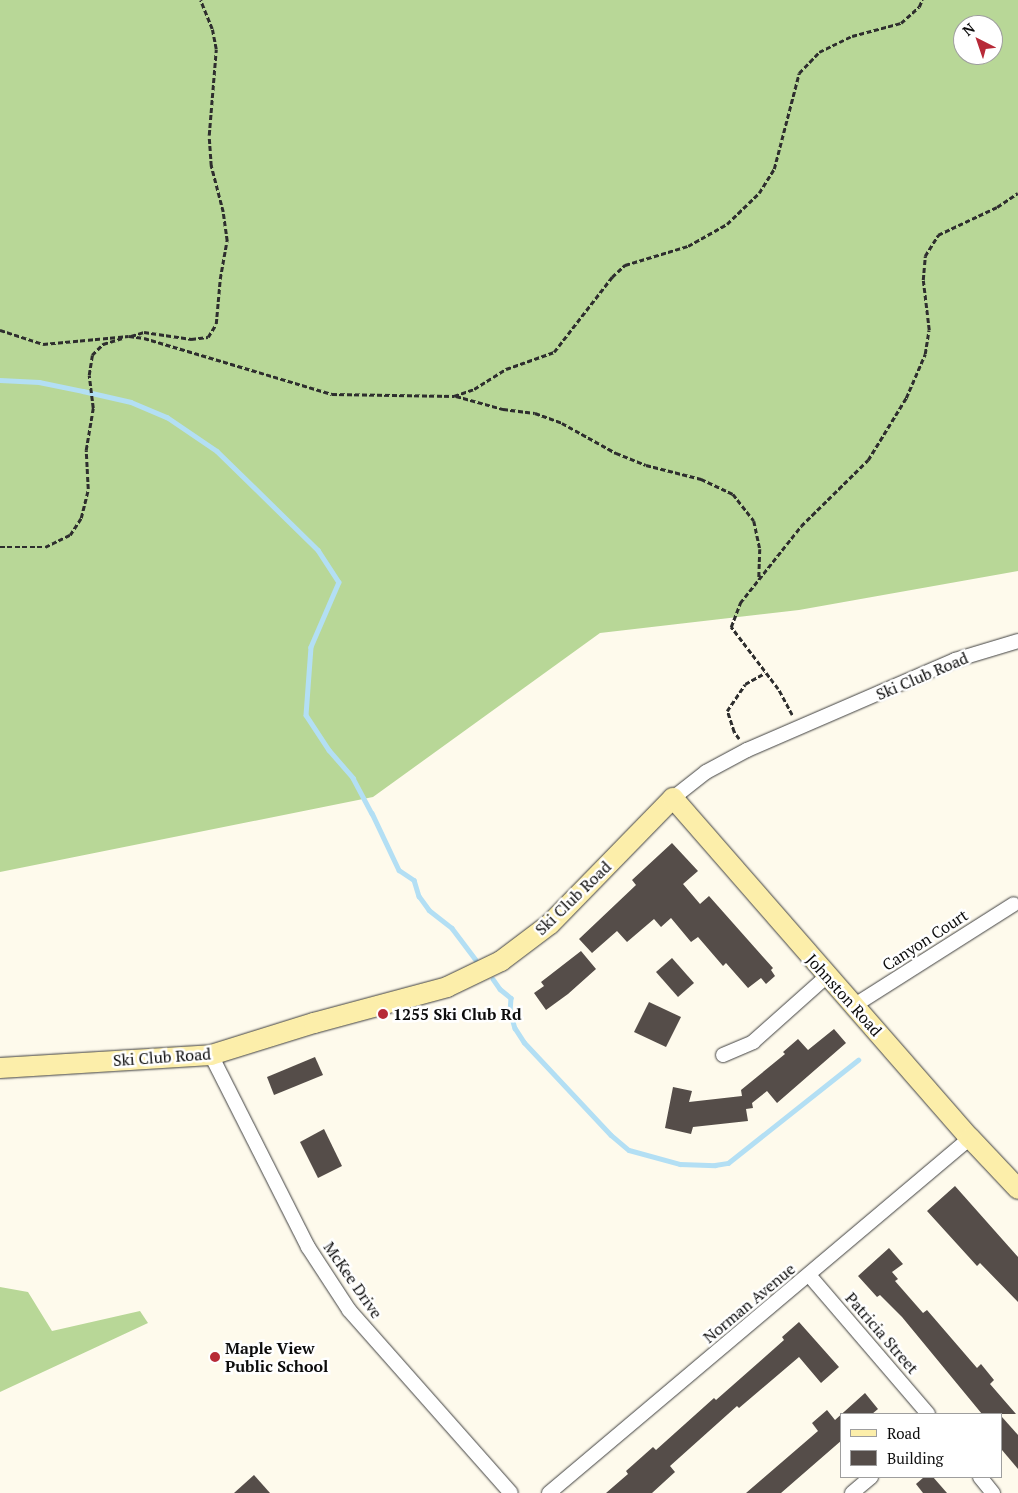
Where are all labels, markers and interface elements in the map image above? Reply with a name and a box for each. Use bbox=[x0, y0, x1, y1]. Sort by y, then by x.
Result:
north arrow bbox=[953, 15, 1003, 65]
text: N bbox=[958, 18, 979, 40]
street label: Ski Club Road bbox=[873, 648, 971, 704]
street label: Ski Club Road bbox=[531, 857, 615, 939]
street label: Canyon Court bbox=[879, 905, 971, 975]
street label: Johnston Road bbox=[802, 950, 886, 1040]
place label: 1255 Ski Club Rd bbox=[393, 1004, 522, 1024]
marker: 1255 Ski Club Rd bbox=[377, 1008, 389, 1020]
street label: Ski Club Road bbox=[112, 1044, 212, 1070]
street label: McKee Drive bbox=[320, 1238, 386, 1322]
street label: Norman Avenue bbox=[699, 1259, 799, 1347]
street label: Patricia Street bbox=[841, 1288, 923, 1378]
place label: Maple View Public School bbox=[225, 1338, 328, 1376]
marker: Maple View Public School bbox=[209, 1351, 221, 1363]
legend bbox=[840, 1413, 1003, 1478]
text: Road bbox=[887, 1423, 920, 1443]
text: Building bbox=[887, 1448, 944, 1468]

